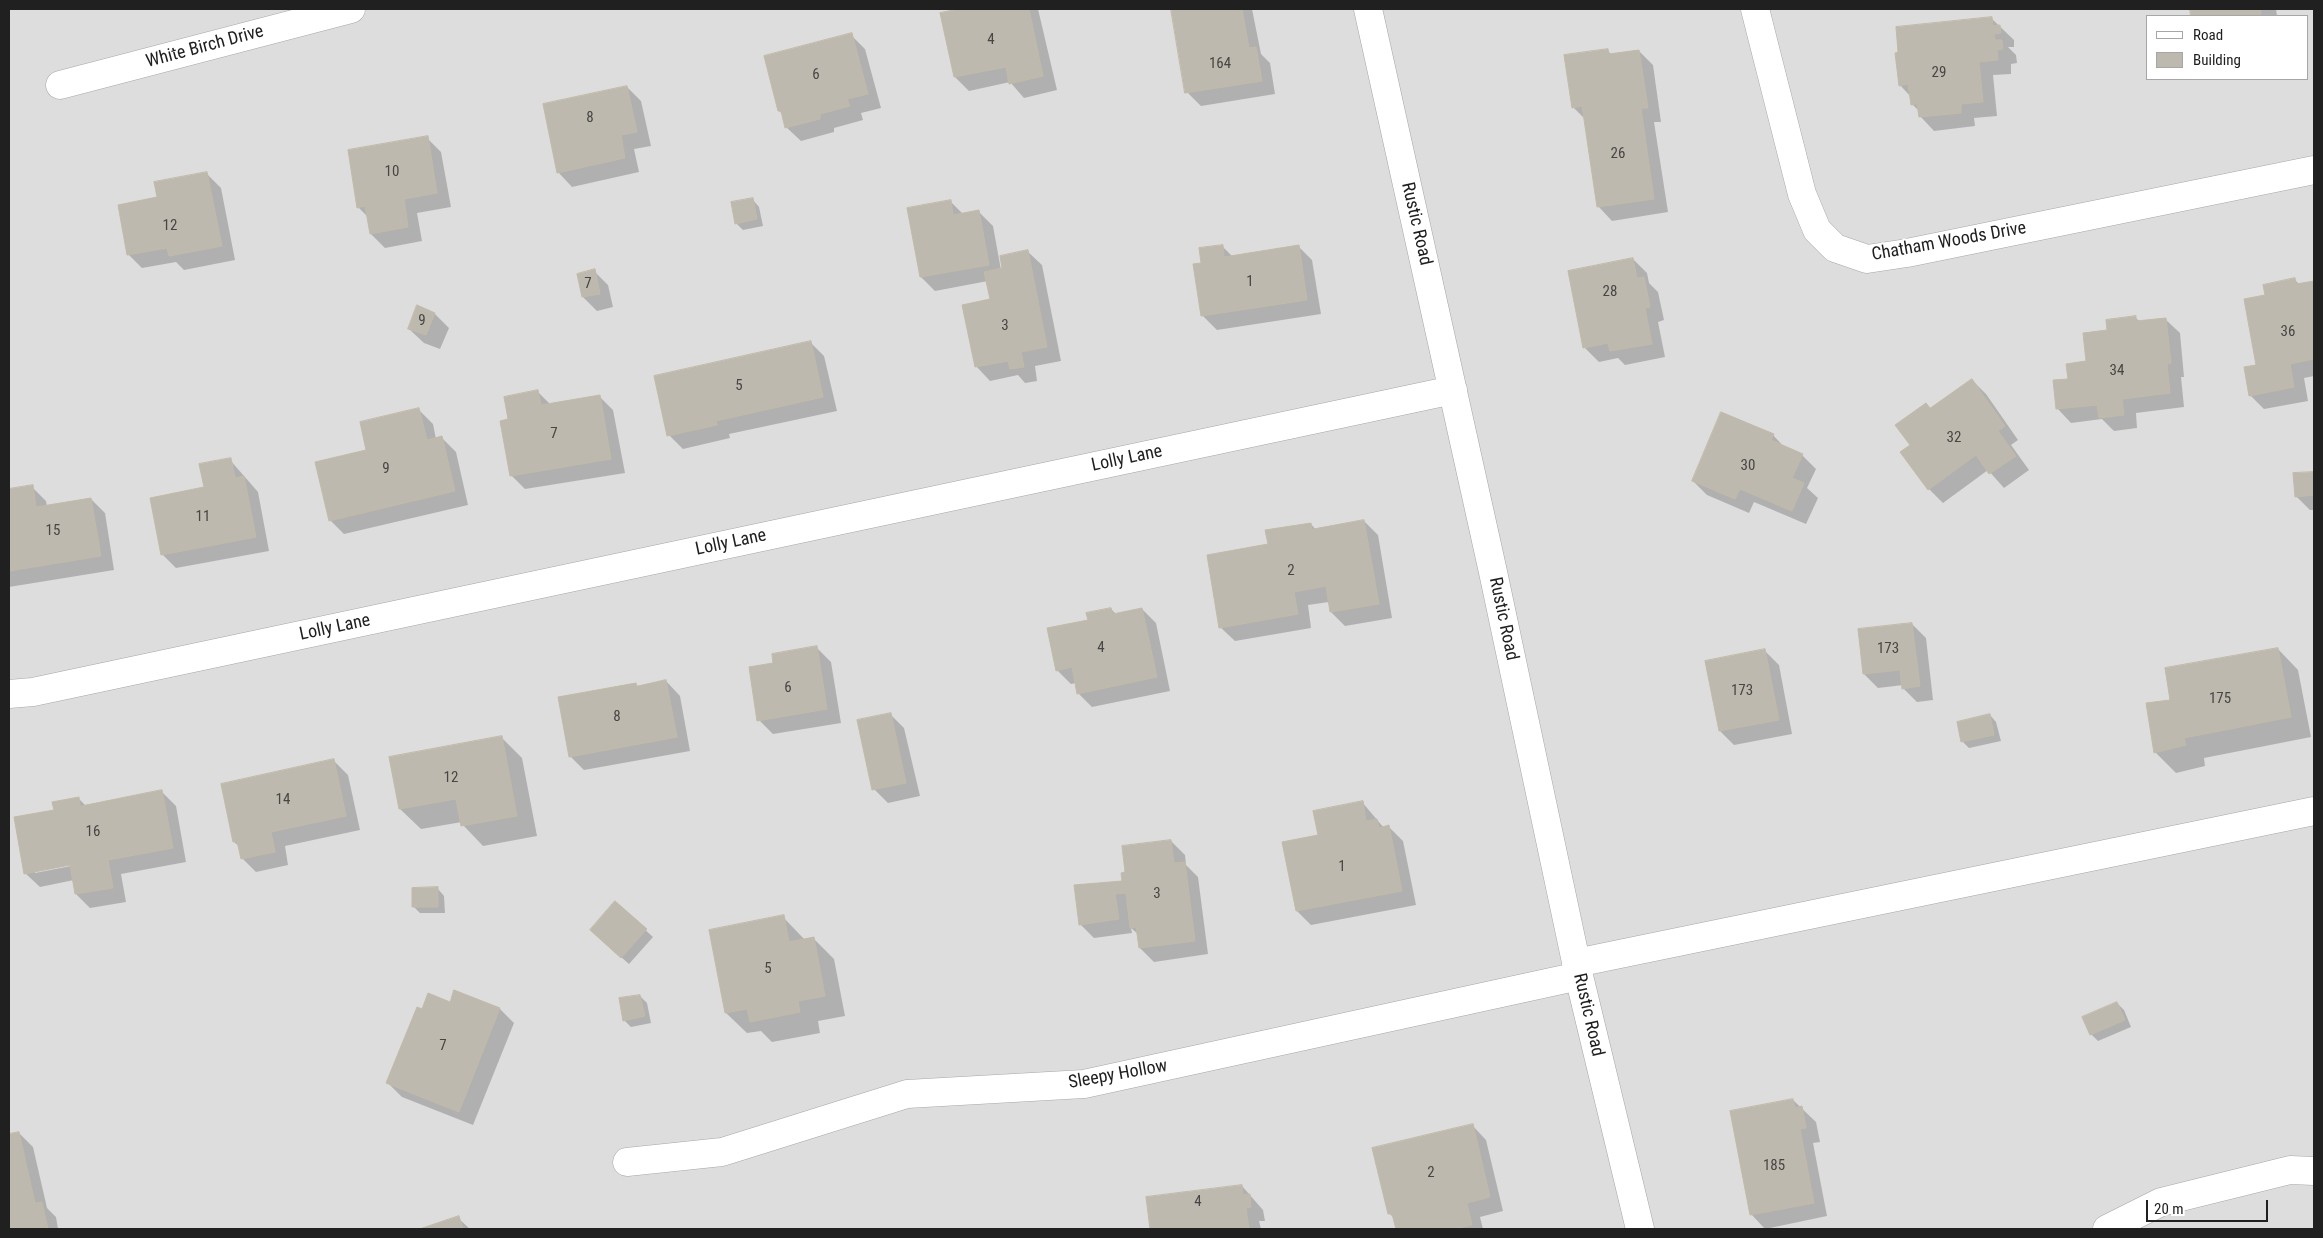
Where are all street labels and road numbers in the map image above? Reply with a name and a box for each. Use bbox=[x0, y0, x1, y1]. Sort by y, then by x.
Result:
street label: White Birch Drive bbox=[144, 21, 266, 73]
street label: Rustic Road bbox=[1396, 180, 1436, 268]
street label: Chatham Woods Drive bbox=[1870, 218, 2028, 266]
street label: Lolly Lane bbox=[1090, 441, 1164, 477]
street label: Lolly Lane bbox=[694, 525, 768, 561]
street label: Rustic Road bbox=[1484, 575, 1522, 663]
street label: Lolly Lane bbox=[298, 610, 372, 646]
street label: Rustic Road bbox=[1568, 971, 1608, 1059]
street label: Sleepy Hollow bbox=[1067, 1056, 1169, 1094]

